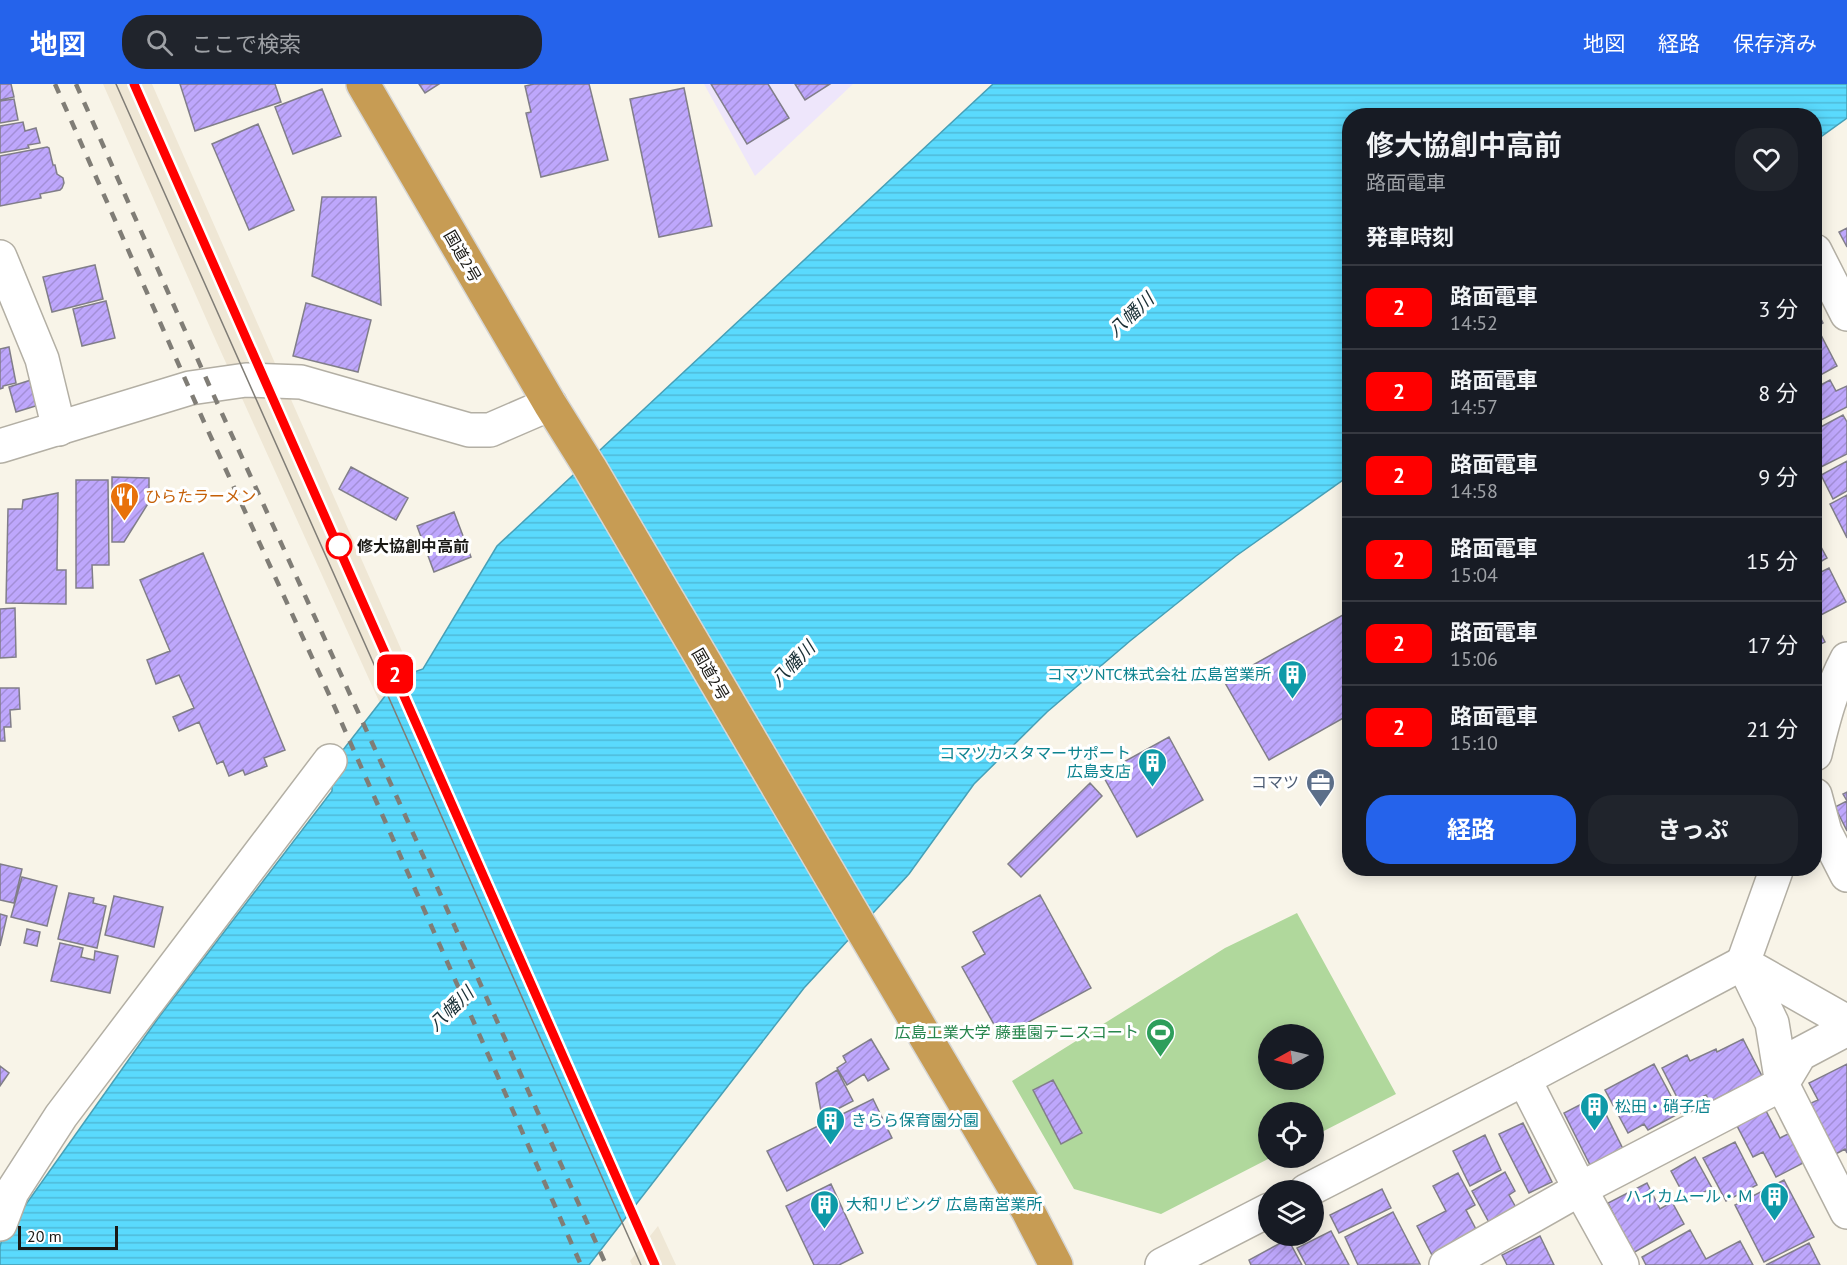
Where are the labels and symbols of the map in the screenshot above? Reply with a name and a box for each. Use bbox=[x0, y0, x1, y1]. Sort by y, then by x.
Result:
street label: 国道2号 bbox=[440, 226, 486, 286]
water label: 八幡川 bbox=[1103, 286, 1160, 341]
restaurant icon: ひらたラーメン bbox=[108, 480, 140, 522]
place label: ひらたラーメン bbox=[145, 486, 256, 506]
marker: 修大協創中高前 bbox=[326, 533, 352, 559]
place label: 修大協創中高前 bbox=[357, 536, 469, 556]
water label: 八幡川 bbox=[766, 635, 821, 691]
street label: 国道2号 bbox=[688, 644, 734, 704]
line badge: 2 bbox=[376, 654, 414, 694]
building icon: コマツNTC株式会社 広島営業所 bbox=[1276, 658, 1308, 700]
place label: コマツNTC株式会社 広島営業所 bbox=[1047, 664, 1271, 684]
place label: コマツカスタマーサポート 広島支店 bbox=[939, 743, 1131, 781]
building icon: コマツカスタマーサポート 広島支店 bbox=[1136, 746, 1168, 788]
office icon: コマツ bbox=[1304, 766, 1336, 808]
place label: コマツ bbox=[1251, 772, 1299, 792]
water label: 八幡川 bbox=[423, 980, 480, 1036]
sports icon: 広島工業大学 藤垂園テニスコート bbox=[1144, 1016, 1176, 1058]
place label: 広島工業大学 藤垂園テニスコート bbox=[895, 1022, 1139, 1042]
north arrow bbox=[1258, 1024, 1324, 1090]
building icon: 松田・硝子店 bbox=[1578, 1090, 1610, 1132]
place label: 松田・硝子店 bbox=[1615, 1096, 1711, 1116]
building icon: きらら保育園分園 bbox=[814, 1104, 846, 1146]
place label: きらら保育園分園 bbox=[851, 1110, 979, 1130]
building icon: ハイカムール・Ｍ bbox=[1758, 1180, 1790, 1222]
place label: ハイカムール・Ｍ bbox=[1625, 1186, 1753, 1206]
building icon: 大和リビング 広島南営業所 bbox=[809, 1188, 841, 1230]
place label: 大和リビング 広島南営業所 bbox=[846, 1194, 1042, 1214]
scale bar bbox=[18, 1223, 118, 1250]

